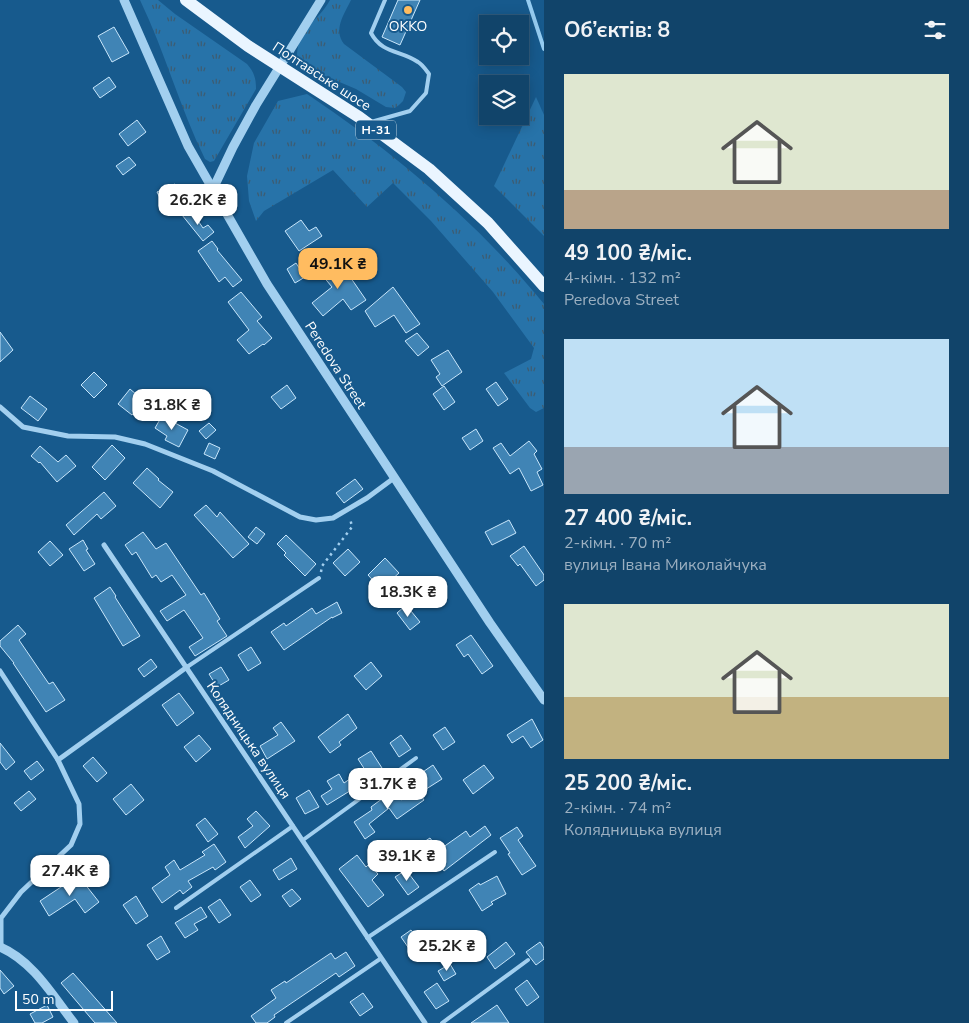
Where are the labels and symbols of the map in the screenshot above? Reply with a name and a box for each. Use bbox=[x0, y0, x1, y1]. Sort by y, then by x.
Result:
marker: OKKO bbox=[402, 4, 414, 16]
place label: OKKO bbox=[389, 17, 427, 36]
street label: Полтавське шосе bbox=[269, 37, 375, 115]
road number: Н-31 bbox=[356, 120, 396, 140]
pin: 26.2K ₴ bbox=[152, 184, 244, 226]
pin: 49.1K ₴ bbox=[292, 248, 384, 290]
street label: Peredova Street bbox=[300, 318, 371, 413]
pin: 31.8K ₴ bbox=[126, 388, 218, 431]
pin: 18.3K ₴ bbox=[362, 576, 454, 618]
street label: Колядницька вулиця bbox=[202, 678, 295, 803]
pin: 31.7K ₴ bbox=[342, 768, 434, 810]
pin: 39.1K ₴ bbox=[361, 840, 453, 882]
pin: 27.4K ₴ bbox=[24, 854, 116, 897]
pin: 25.2K ₴ bbox=[401, 930, 493, 972]
scale bar bbox=[15, 988, 112, 1011]

